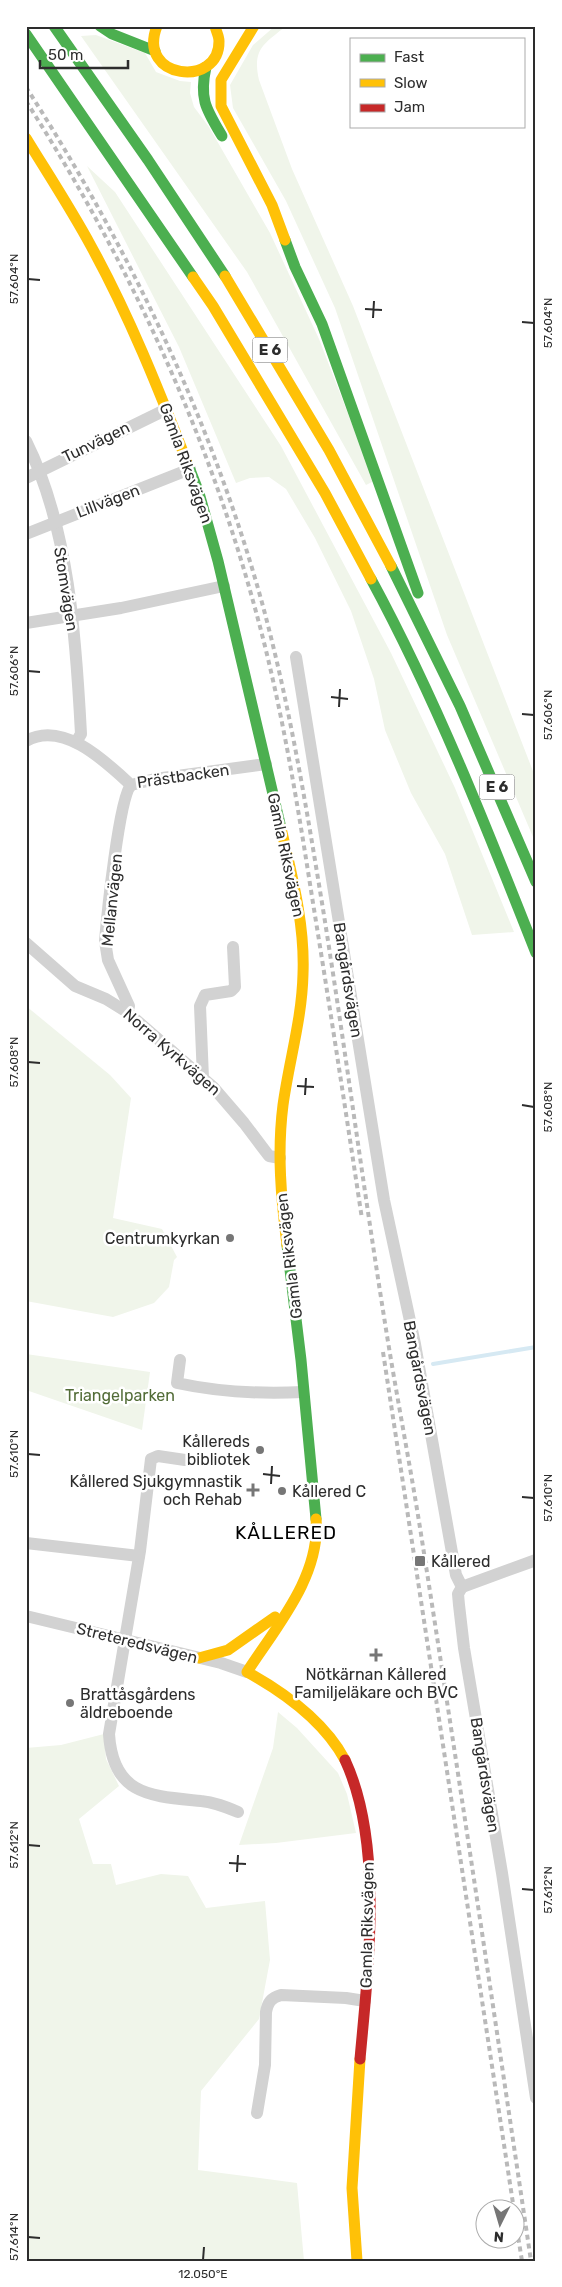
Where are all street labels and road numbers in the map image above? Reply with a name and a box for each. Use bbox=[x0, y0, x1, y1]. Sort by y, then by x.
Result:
road number: E 6 bbox=[252, 338, 288, 362]
street label: Gamla Riksvägen bbox=[155, 400, 217, 526]
street label: Tunvägen bbox=[59, 418, 133, 466]
street label: Lillvägen bbox=[74, 480, 142, 522]
street label: Stomvägen bbox=[50, 546, 82, 632]
street label: Prästbacken bbox=[136, 760, 230, 792]
road number: E 6 bbox=[480, 774, 514, 800]
street label: Gamla Riksvägen bbox=[264, 791, 308, 919]
street label: Mellanvägen bbox=[98, 853, 126, 947]
street label: Bangårdsvägen bbox=[330, 921, 366, 1039]
street label: Norra Kyrkvägen bbox=[119, 1005, 225, 1099]
street label: Gamla Riksvägen bbox=[272, 1192, 306, 1320]
street label: Bangårdsvägen bbox=[400, 1319, 440, 1437]
street label: Streteredsvägen bbox=[74, 1619, 200, 1667]
street label: Bangårdsvägen bbox=[467, 1716, 503, 1834]
street label: Gamla Riksvägen bbox=[356, 1862, 378, 1988]

